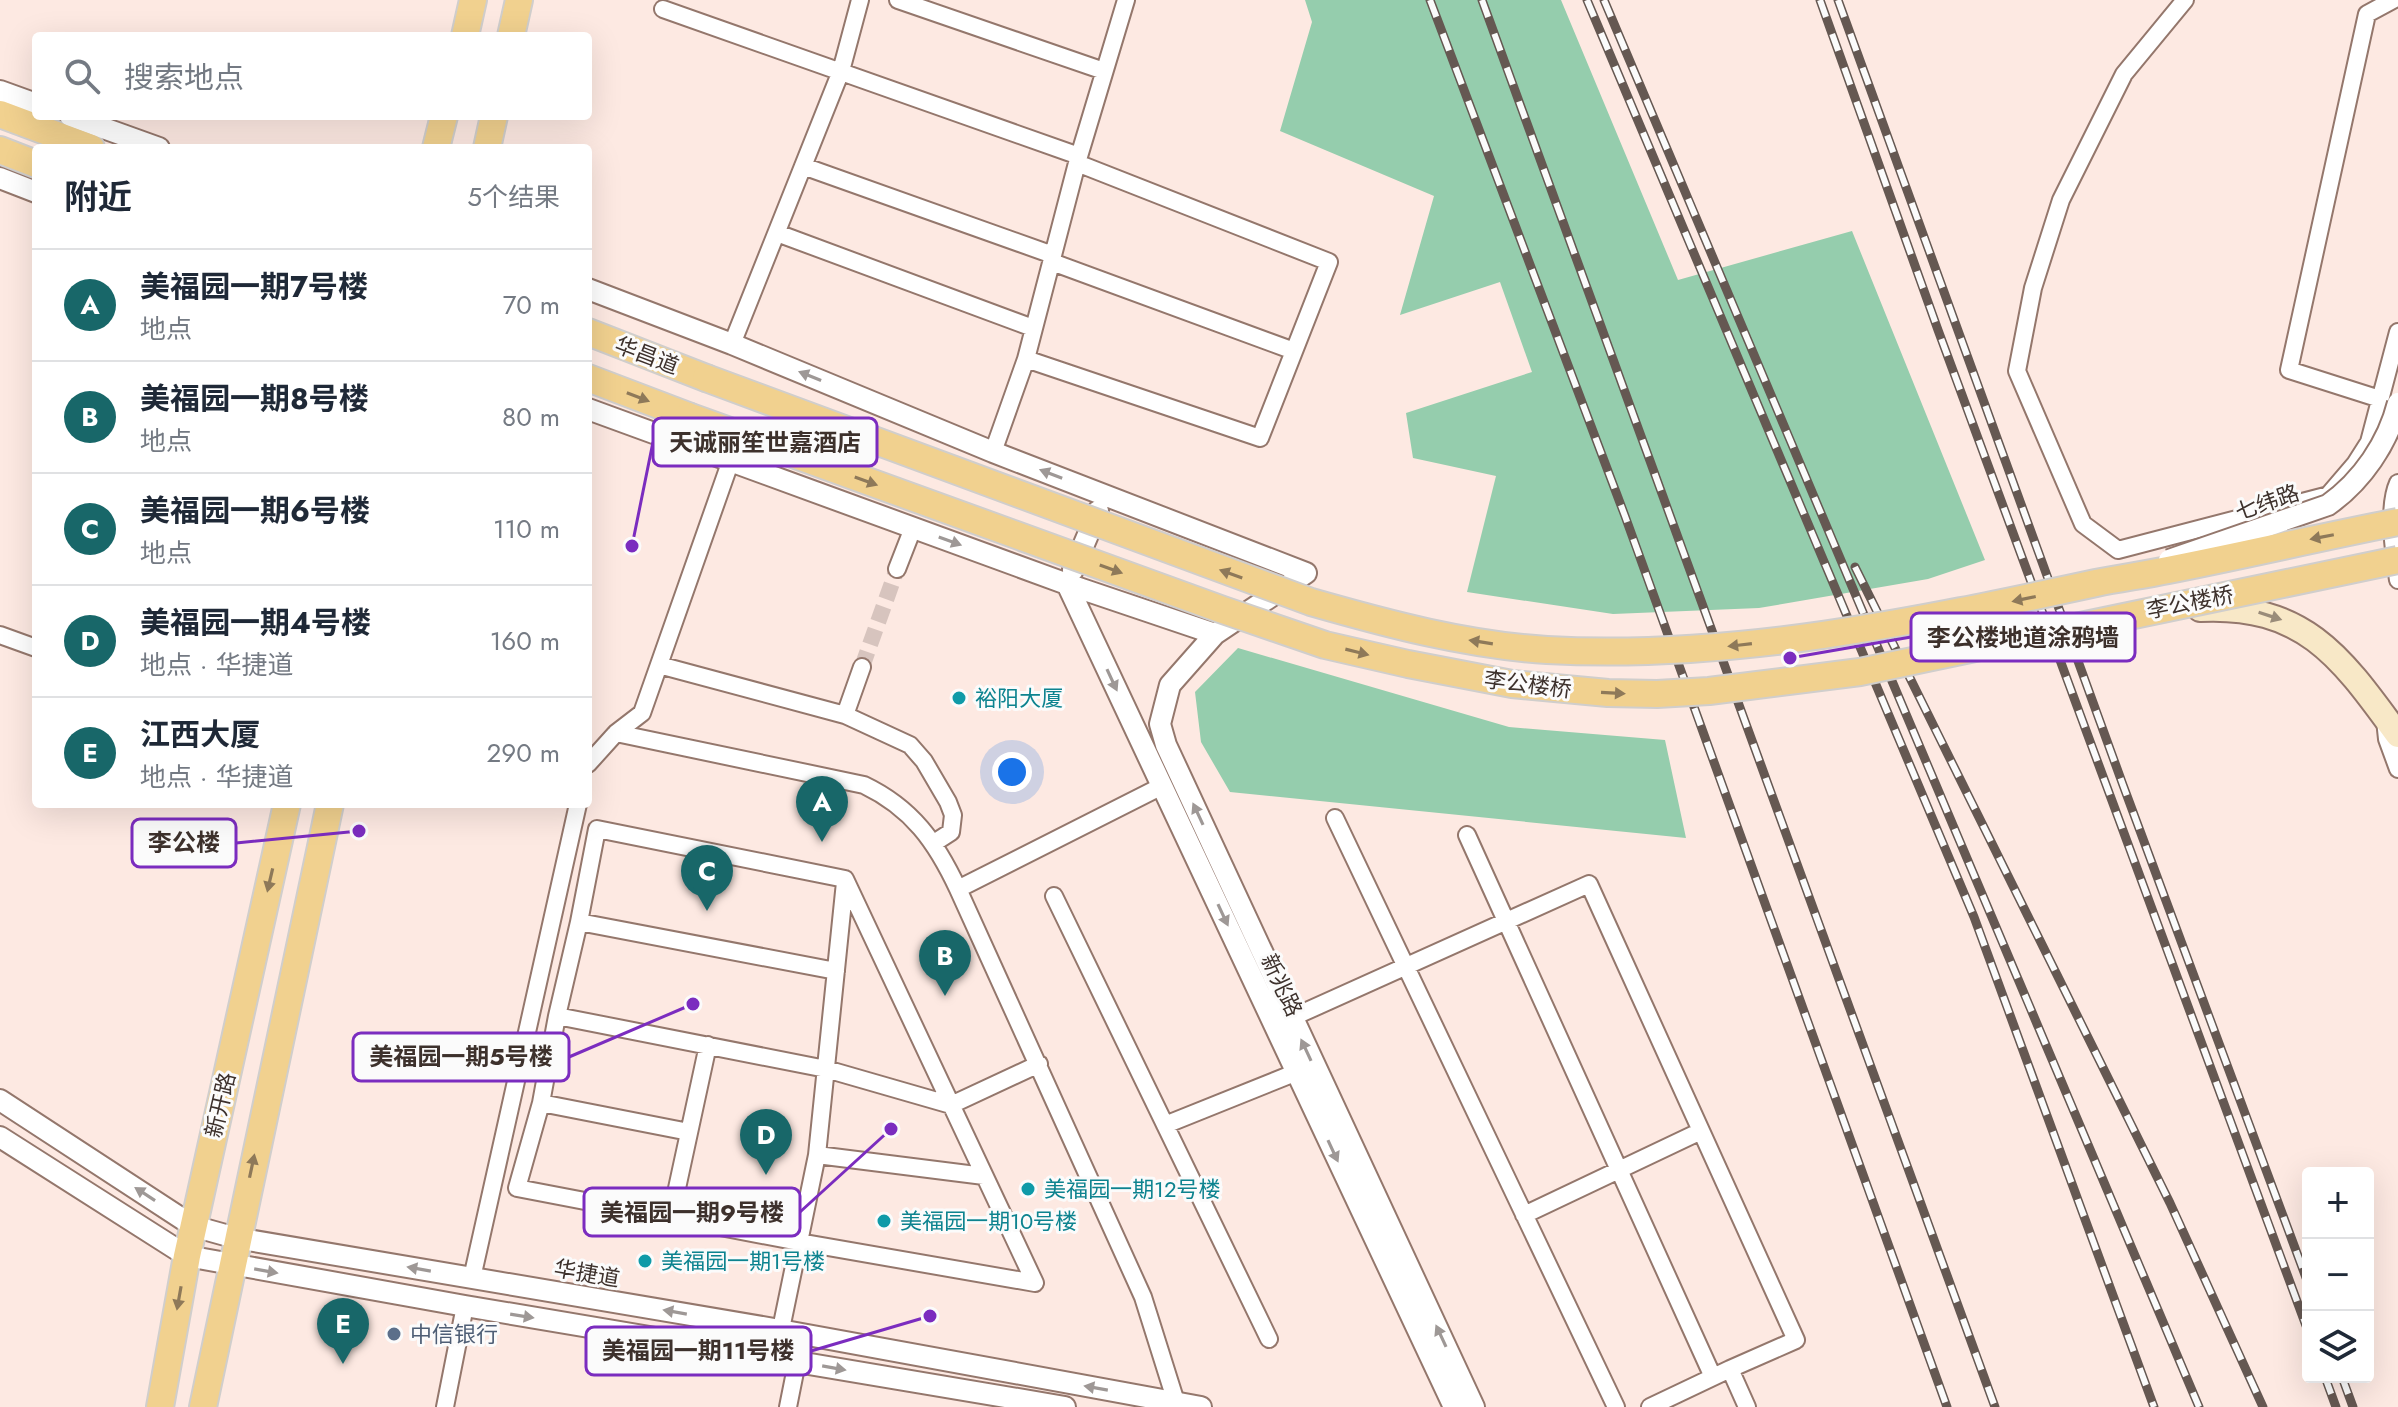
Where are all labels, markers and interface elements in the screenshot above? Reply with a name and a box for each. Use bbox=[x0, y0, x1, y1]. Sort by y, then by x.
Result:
search box bbox=[32, 32, 592, 120]
icon: search bbox=[60, 54, 104, 98]
text: 搜索地点 bbox=[124, 56, 244, 99]
text: 附近 bbox=[64, 173, 132, 222]
text: 5个结果 bbox=[467, 178, 560, 216]
text: 美福园一期7号楼 bbox=[140, 265, 368, 308]
text: A bbox=[80, 286, 100, 324]
text: 70 m bbox=[503, 286, 560, 324]
text: 地点 bbox=[140, 310, 192, 348]
street label: 华昌道 bbox=[610, 328, 684, 382]
one-way arrow bbox=[798, 369, 822, 382]
text: 美福园一期8号楼 bbox=[140, 377, 369, 420]
one-way arrow bbox=[626, 391, 650, 404]
text: B bbox=[81, 398, 99, 436]
text: 80 m bbox=[502, 398, 560, 436]
callout: 天诚丽笙世嘉酒店 bbox=[653, 418, 877, 466]
text: 地点 bbox=[140, 422, 192, 460]
text: 天诚丽笙世嘉酒店 bbox=[669, 425, 861, 460]
one-way arrow bbox=[1039, 467, 1063, 480]
one-way arrow bbox=[854, 475, 878, 487]
street label: 七纬路 bbox=[2231, 476, 2303, 528]
text: 美福园一期6号楼 bbox=[140, 489, 370, 532]
text: C bbox=[81, 510, 99, 548]
text: 110 m bbox=[493, 510, 560, 548]
one-way arrow bbox=[2309, 531, 2334, 544]
text: 地点 bbox=[140, 534, 192, 572]
one-way arrow bbox=[939, 536, 963, 548]
one-way arrow bbox=[1099, 564, 1123, 576]
one-way arrow bbox=[1219, 567, 1243, 580]
street label: 李公楼桥 bbox=[2144, 578, 2236, 626]
one-way arrow bbox=[2012, 593, 2037, 606]
text: 美福园一期4号楼 bbox=[140, 601, 371, 644]
one-way arrow bbox=[2259, 610, 2283, 623]
callout: 李公楼地道涂鸦墙 bbox=[1911, 613, 2135, 661]
text: 李公楼地道涂鸦墙 bbox=[1927, 620, 2119, 655]
text: D bbox=[80, 622, 100, 660]
text: 160 m bbox=[490, 622, 560, 660]
one-way arrow bbox=[1468, 635, 1493, 648]
one-way arrow bbox=[1727, 639, 1752, 652]
text: 地点 · 华捷道 bbox=[140, 646, 293, 684]
one-way arrow bbox=[1345, 647, 1370, 659]
street label: 李公楼桥 bbox=[1482, 663, 1574, 705]
one-way arrow bbox=[1105, 668, 1119, 692]
place label: 裕阳大厦 bbox=[975, 682, 1063, 714]
one-way arrow bbox=[1601, 686, 1626, 699]
marker: 裕阳大厦 bbox=[950, 689, 968, 707]
text: 江西大厦 bbox=[140, 713, 260, 756]
text: E bbox=[82, 734, 98, 772]
text: 290 m bbox=[487, 734, 560, 772]
your location bbox=[992, 752, 1032, 792]
text: 地点 · 华捷道 bbox=[140, 758, 293, 796]
pin: A bbox=[796, 776, 848, 842]
one-way arrow bbox=[1191, 803, 1204, 826]
callout: 李公楼 bbox=[132, 819, 236, 867]
text: 李公楼 bbox=[148, 825, 220, 860]
pin: C bbox=[681, 845, 733, 911]
one-way arrow bbox=[263, 868, 276, 893]
one-way arrow bbox=[1216, 904, 1230, 927]
pin: B bbox=[919, 930, 971, 996]
street label: 新兆路 bbox=[1254, 948, 1310, 1022]
callout: 美福园一期5号楼 bbox=[353, 1033, 569, 1081]
text: 美福园一期5号楼 bbox=[369, 1039, 553, 1074]
one-way arrow bbox=[1299, 1039, 1313, 1062]
street label: 新开路 bbox=[197, 1069, 243, 1141]
pin: D bbox=[740, 1109, 792, 1175]
one-way arrow bbox=[1326, 1139, 1340, 1163]
one-way arrow bbox=[246, 1153, 259, 1178]
map controls bbox=[2302, 1167, 2374, 1383]
button: + bbox=[2302, 1167, 2374, 1239]
place label: 美福园一期12号楼 bbox=[1044, 1173, 1220, 1205]
marker: 美福园一期12号楼 bbox=[1019, 1180, 1037, 1198]
one-way arrow bbox=[134, 1187, 155, 1202]
callout: 美福园一期9号楼 bbox=[584, 1188, 800, 1236]
text: 美福园一期9号楼 bbox=[600, 1195, 784, 1230]
place label: 美福园一期10号楼 bbox=[900, 1205, 1077, 1237]
marker: 美福园一期10号楼 bbox=[875, 1212, 893, 1230]
button: − bbox=[2302, 1239, 2374, 1311]
place label: 美福园一期1号楼 bbox=[661, 1245, 825, 1277]
street label: 华捷道 bbox=[552, 1252, 622, 1294]
marker: 美福园一期1号楼 bbox=[636, 1252, 654, 1270]
one-way arrow bbox=[406, 1262, 431, 1274]
one-way arrow bbox=[254, 1266, 279, 1278]
one-way arrow bbox=[173, 1286, 185, 1311]
pin: E bbox=[317, 1298, 369, 1364]
one-way arrow bbox=[662, 1306, 687, 1318]
one-way arrow bbox=[510, 1310, 535, 1323]
button: layers bbox=[2302, 1311, 2374, 1383]
place label: 中信银行 bbox=[410, 1318, 498, 1350]
marker: 中信银行 bbox=[385, 1325, 403, 1343]
one-way arrow bbox=[1434, 1325, 1448, 1348]
callout: 美福园一期11号楼 bbox=[586, 1327, 811, 1375]
text: 美福园一期11号楼 bbox=[602, 1333, 794, 1368]
one-way arrow bbox=[821, 1362, 846, 1375]
one-way arrow bbox=[1084, 1381, 1109, 1393]

